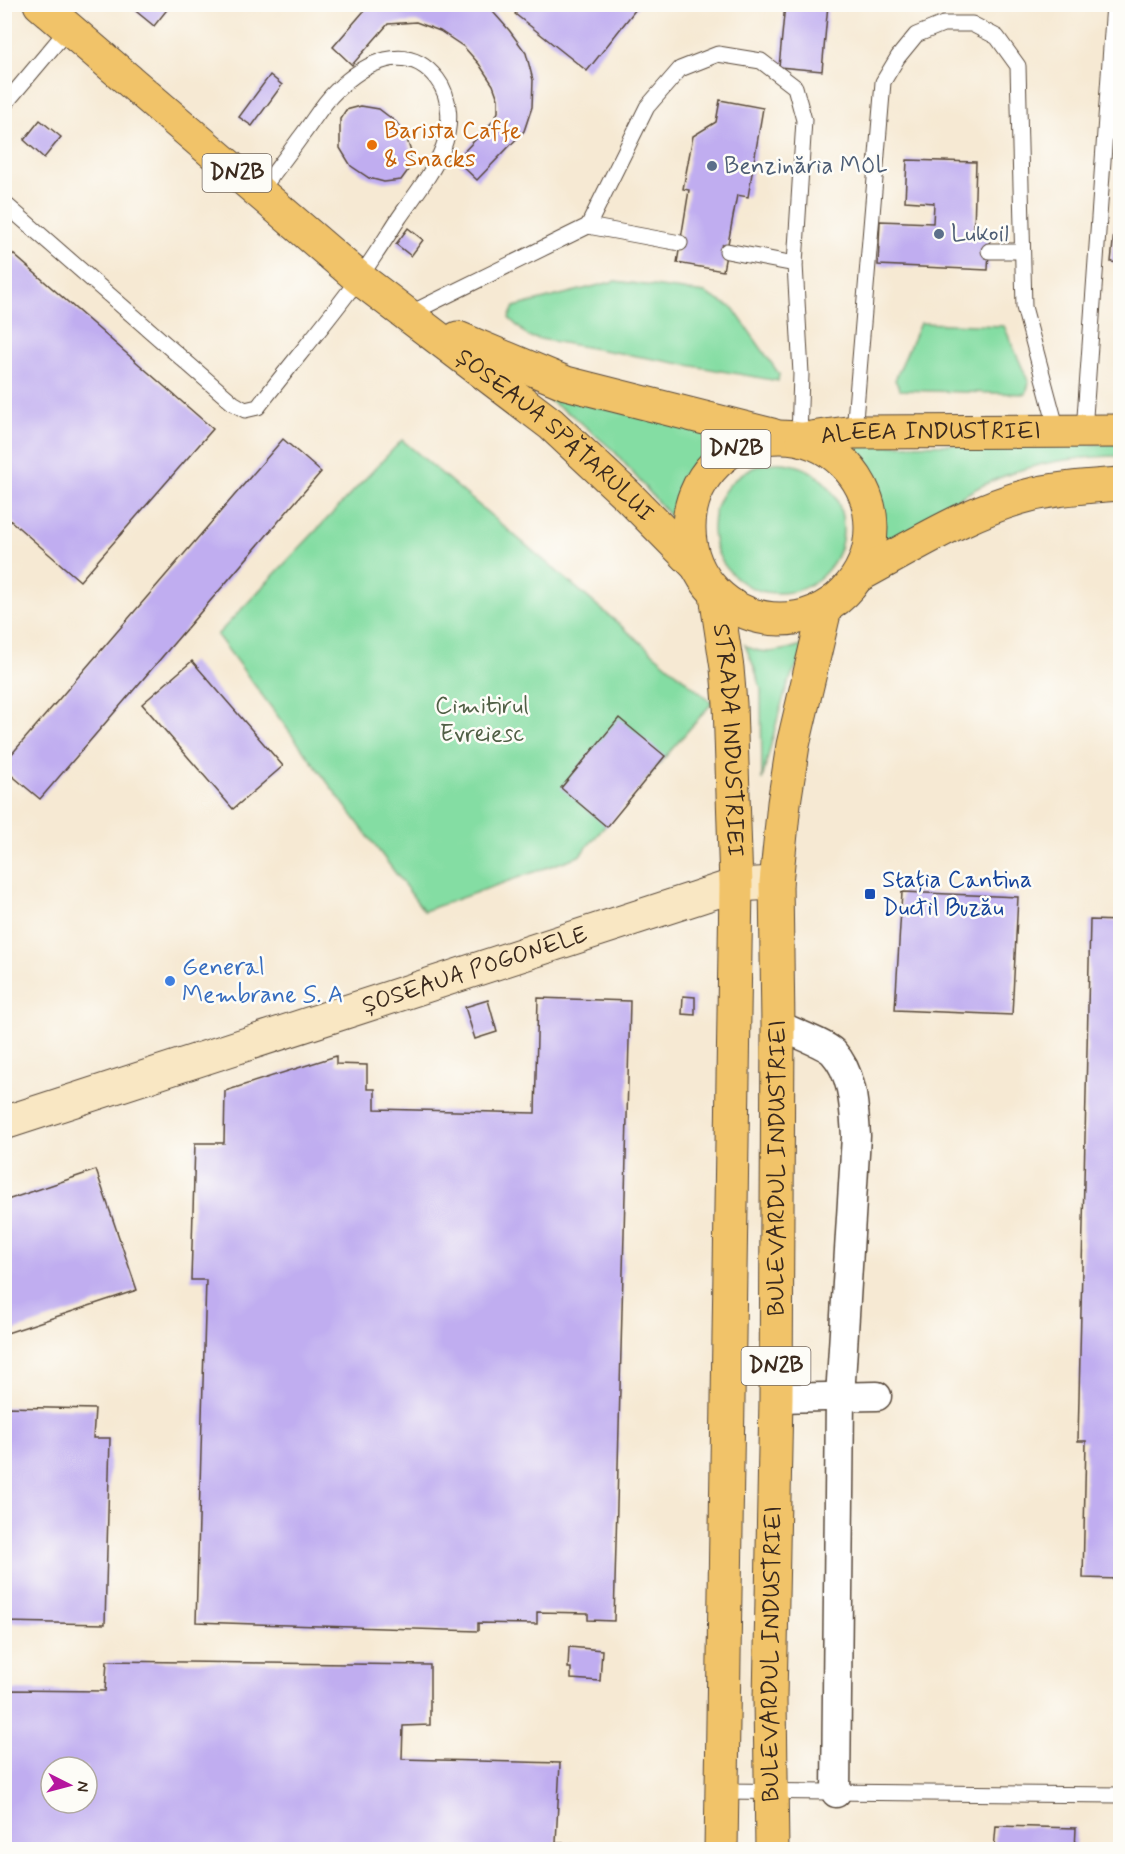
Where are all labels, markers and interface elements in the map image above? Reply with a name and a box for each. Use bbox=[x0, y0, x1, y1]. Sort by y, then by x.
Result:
place label: Barista Caffe & Snacks bbox=[384, 116, 521, 175]
marker: Barista Caffe & Snacks bbox=[365, 138, 379, 152]
place label: Benzinăria MOL bbox=[724, 151, 888, 182]
road number: DN2B bbox=[202, 154, 272, 192]
marker: Benzinăria MOL bbox=[705, 159, 719, 173]
place label: Lukoil bbox=[951, 219, 1009, 250]
marker: Lukoil bbox=[932, 227, 946, 241]
street label: ȘOSEAUA SPĂTARULUI bbox=[449, 342, 661, 529]
street label: ALEEA INDUSTRIEI bbox=[818, 416, 1041, 452]
road number: DN2B bbox=[702, 430, 771, 468]
street label: STRADA INDUSTRIEI bbox=[705, 621, 751, 857]
park label: Cimitirul Evreiesc bbox=[435, 691, 529, 750]
place label: Stația Cantina Ductil Buzău bbox=[882, 865, 1032, 924]
marker: Stația Cantina Ductil Buzău bbox=[863, 887, 877, 901]
street label: ȘOSEAUA POGONELE bbox=[358, 919, 591, 1021]
place label: General Membrane S. A bbox=[182, 952, 344, 1011]
marker: General Membrane S. A bbox=[163, 974, 177, 988]
street label: BULEVARDUL INDUSTRIEI bbox=[761, 1020, 794, 1316]
road number: DN2B bbox=[742, 1347, 810, 1385]
street label: BULEVARDUL INDUSTRIEI bbox=[754, 1506, 789, 1802]
north arrow bbox=[39, 1755, 99, 1815]
text: N bbox=[71, 1780, 93, 1793]

